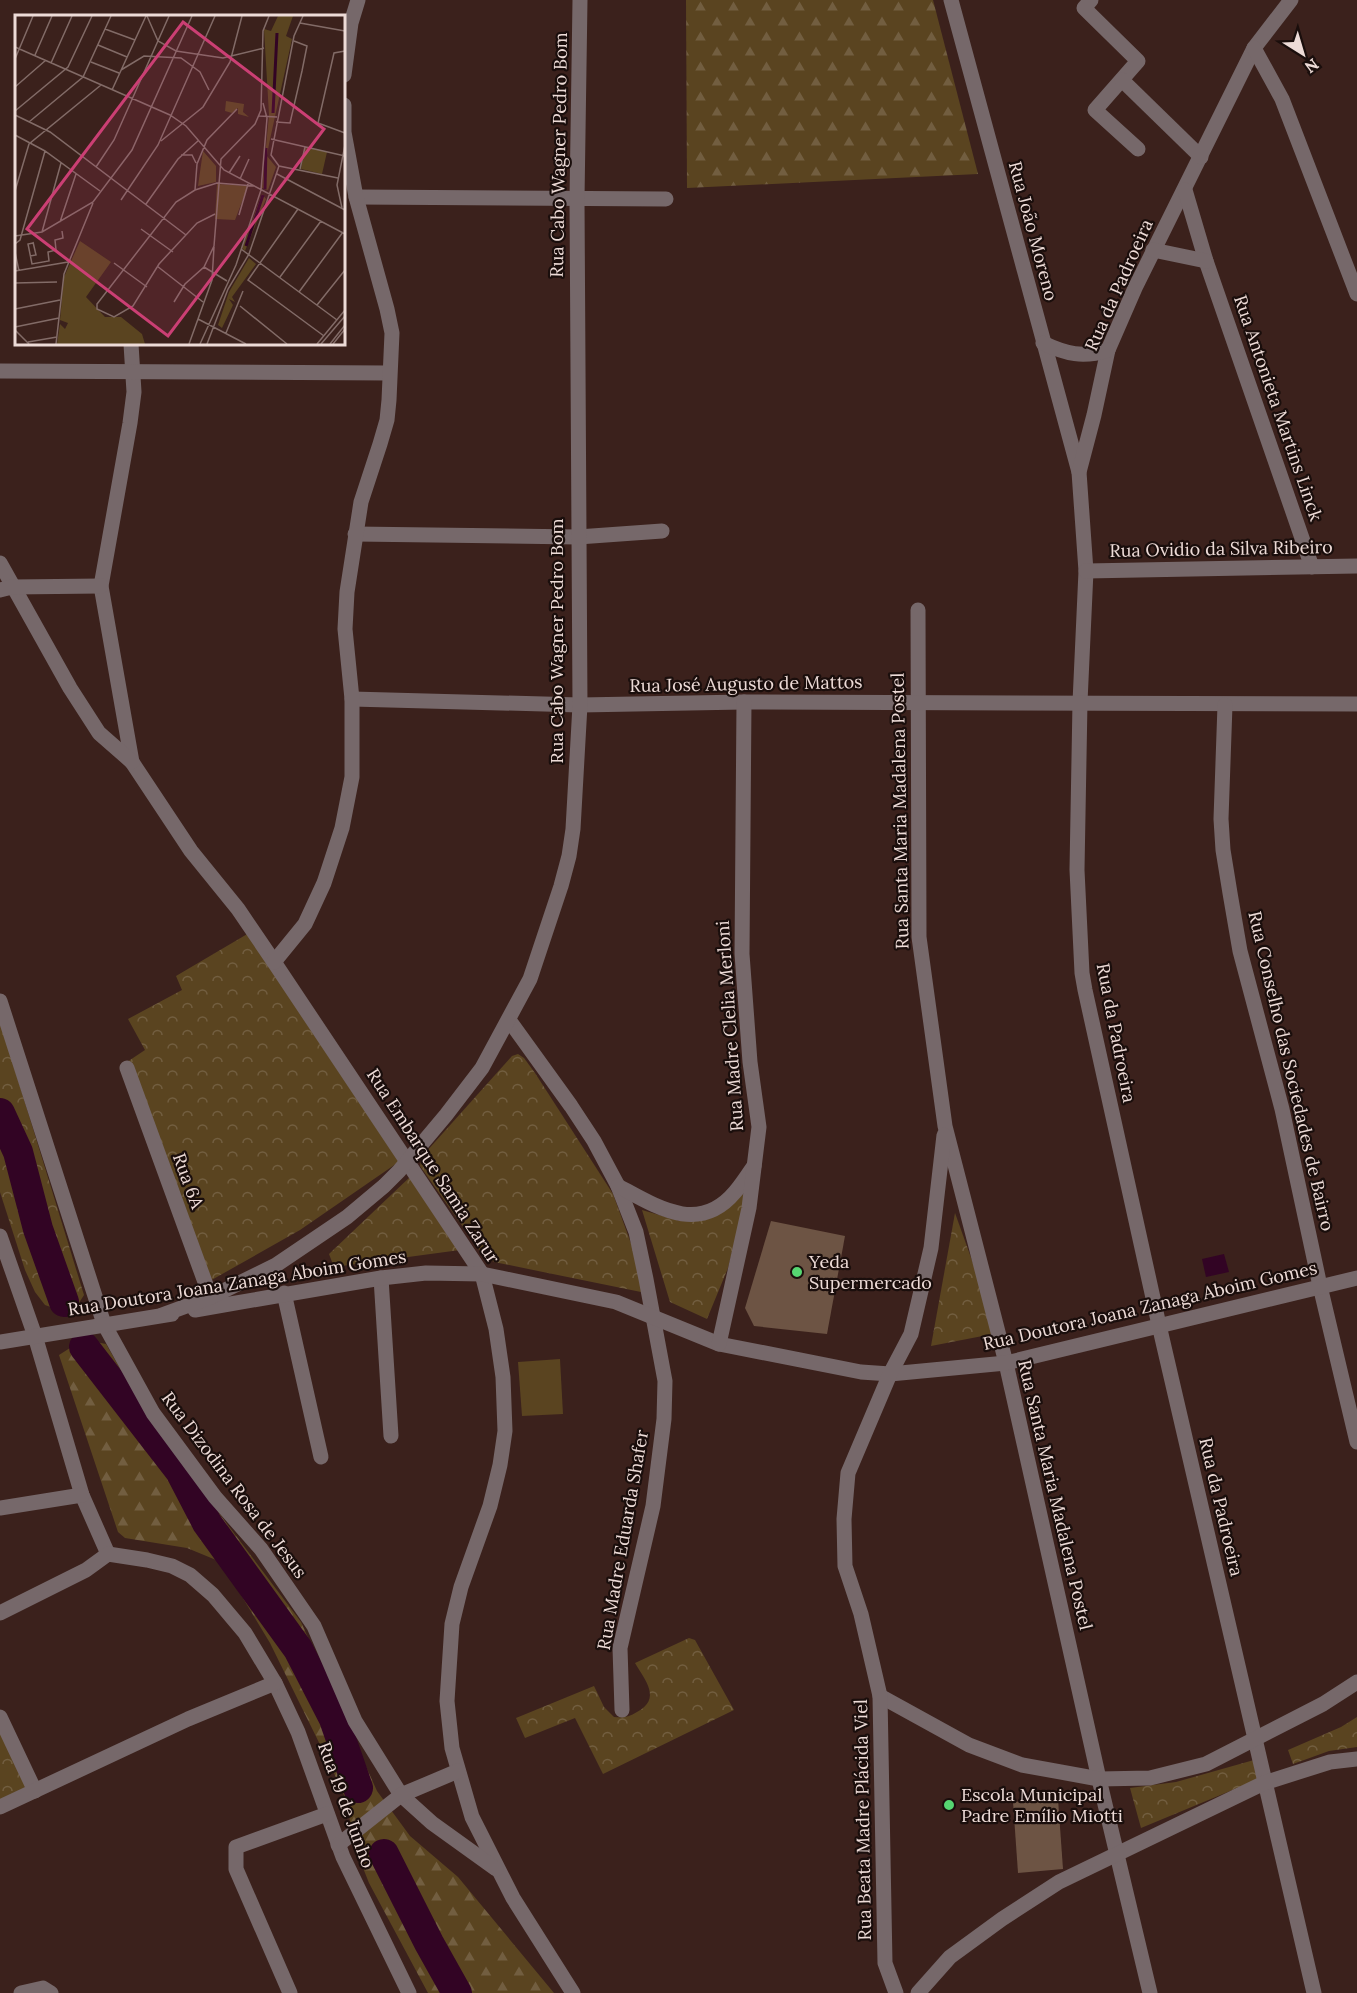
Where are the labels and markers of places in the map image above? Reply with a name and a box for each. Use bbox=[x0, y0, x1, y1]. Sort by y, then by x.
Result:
place label: Yeda Supermercado bbox=[808, 1250, 932, 1294]
marker: Yeda Supermercado bbox=[790, 1265, 804, 1279]
place label: Escola Municipal Padre Emílio Miotti bbox=[961, 1783, 1123, 1827]
marker: Escola Municipal Padre Emílio Miotti bbox=[942, 1798, 956, 1812]

